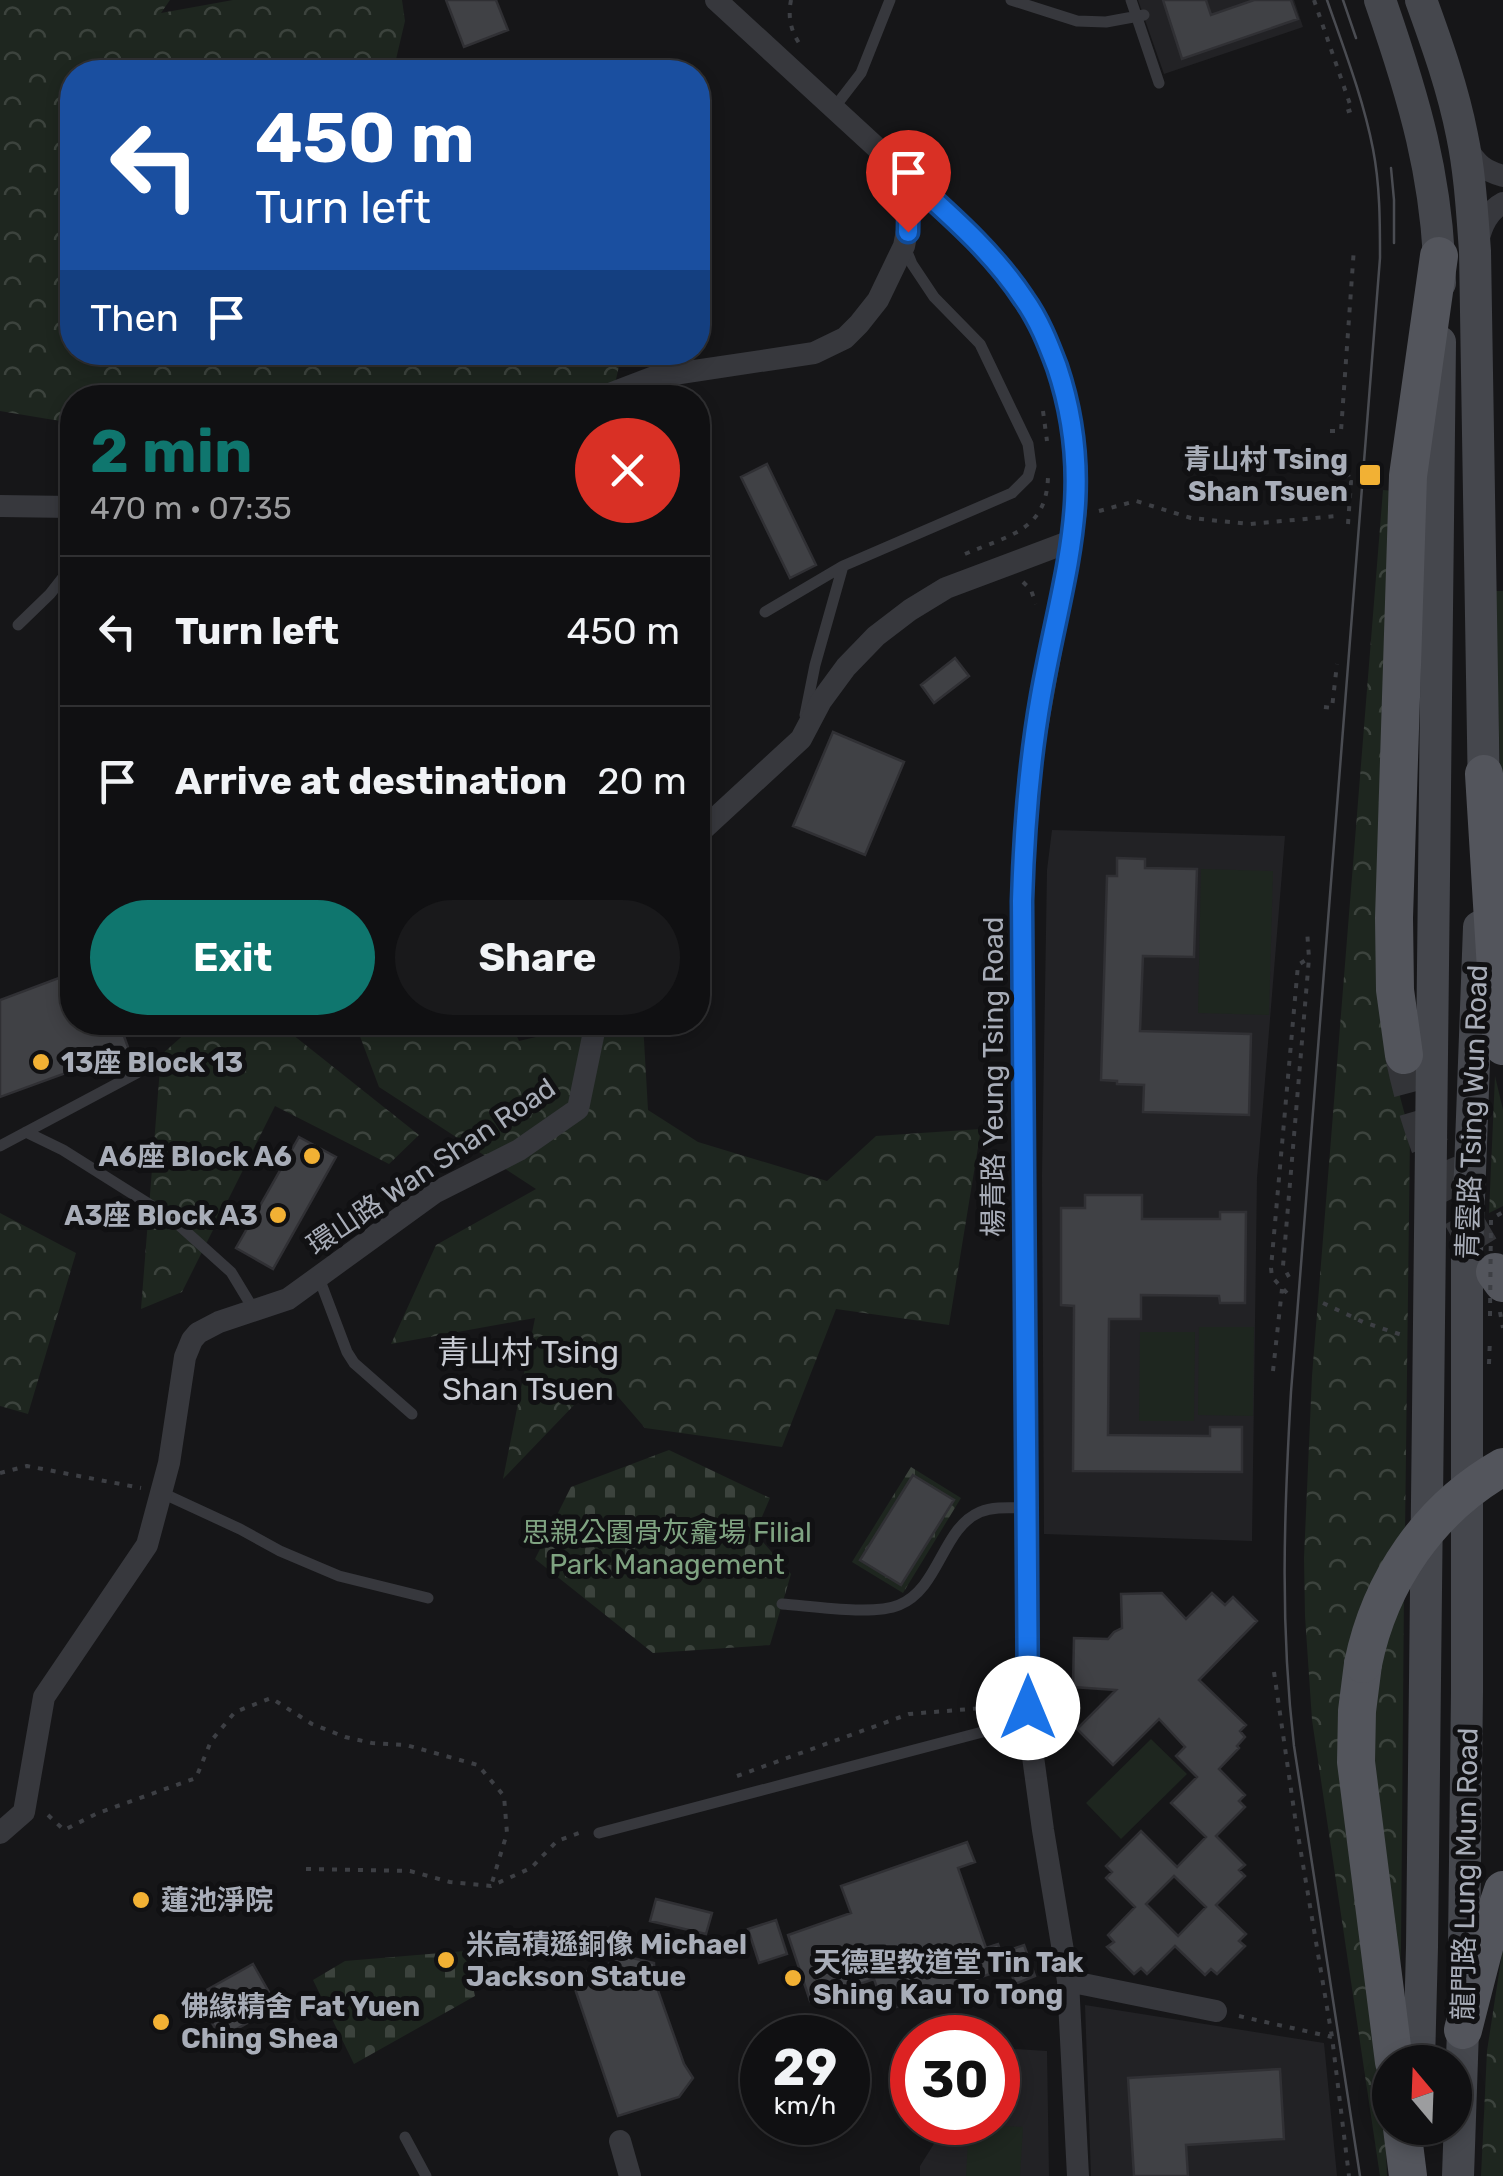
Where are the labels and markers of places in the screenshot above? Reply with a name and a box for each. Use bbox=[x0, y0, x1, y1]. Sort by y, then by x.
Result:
pin bbox=[866, 130, 951, 233]
place label: 青山村 Tsing Shan Tsuen bbox=[1183, 443, 1348, 508]
marker: 青山村 Tsing Shan Tsuen bbox=[1357, 462, 1383, 488]
place label: 13座 Block 13 bbox=[61, 1046, 243, 1079]
marker: 13座 Block 13 bbox=[30, 1051, 52, 1073]
place label: A6座 Block A6 bbox=[99, 1140, 292, 1173]
marker: A6座 Block A6 bbox=[301, 1145, 323, 1167]
place label: A3座 Block A3 bbox=[64, 1199, 258, 1232]
marker: A3座 Block A3 bbox=[267, 1204, 289, 1226]
place label: 蓮池淨院 bbox=[161, 1884, 273, 1917]
marker: 蓮池淨院 bbox=[130, 1889, 152, 1911]
place label: 米高積遜銅像 Michael Jackson Statue bbox=[466, 1928, 747, 1993]
place label: 天德聖教道堂 Tin Tak Shing Kau To Tong bbox=[813, 1946, 1084, 2011]
marker: 米高積遜銅像 Michael Jackson Statue bbox=[435, 1949, 457, 1971]
marker: 天德聖教道堂 Tin Tak Shing Kau To Tong bbox=[782, 1967, 804, 1989]
place label: 佛緣精舍 Fat Yuen Ching Shea bbox=[181, 1990, 420, 2055]
marker: 佛緣精舍 Fat Yuen Ching Shea bbox=[150, 2011, 172, 2033]

